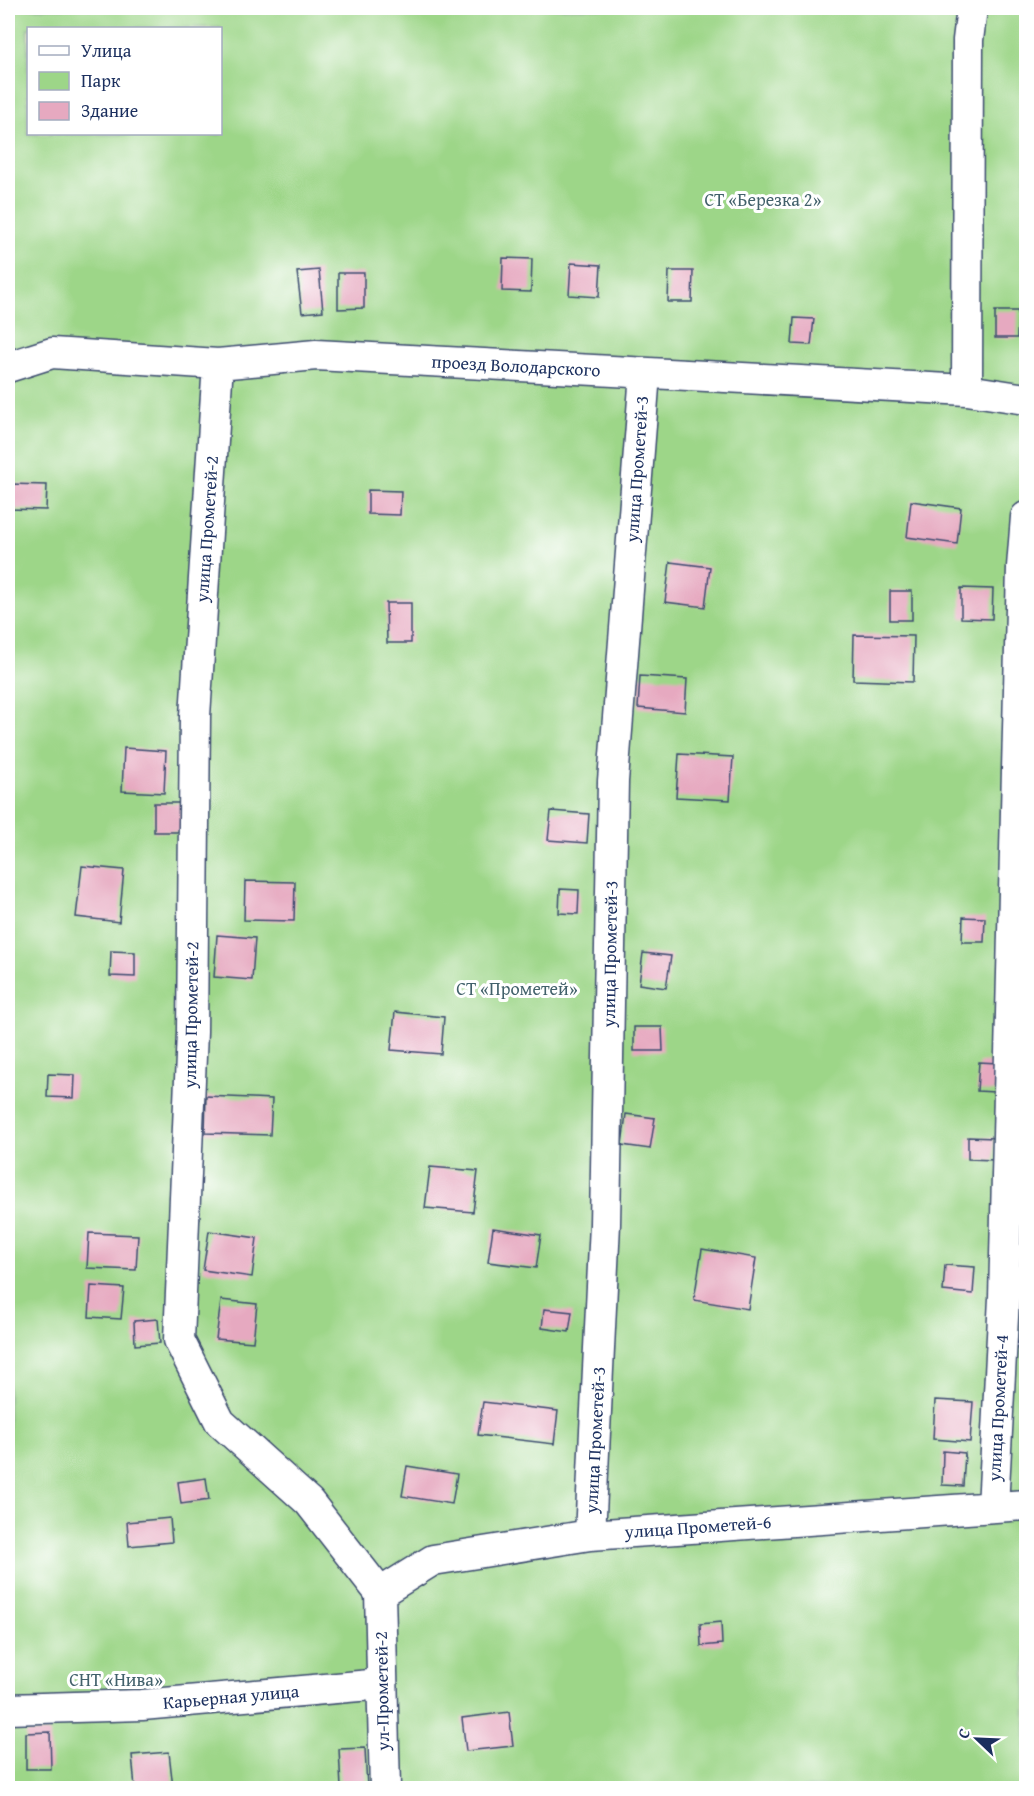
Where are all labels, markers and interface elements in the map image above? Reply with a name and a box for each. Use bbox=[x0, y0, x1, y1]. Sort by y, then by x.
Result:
legend bbox=[27, 27, 222, 135]
text: Улица bbox=[81, 37, 132, 64]
text: Парк bbox=[81, 67, 121, 94]
text: Здание bbox=[81, 97, 138, 124]
park label: СТ «Березка 2» bbox=[705, 186, 822, 213]
street label: проезд Володарского bbox=[431, 348, 601, 383]
street label: улица Прометей-3 bbox=[618, 395, 655, 544]
street label: улица Прометей-2 bbox=[188, 455, 225, 604]
street label: улица Прометей-3 bbox=[595, 880, 624, 1029]
street label: улица Прометей-2 bbox=[176, 941, 205, 1090]
park label: СТ «Прометей» bbox=[456, 975, 578, 1002]
street label: улица Прометей-4 bbox=[980, 1334, 1015, 1483]
street label: улица Прометей-3 bbox=[577, 1366, 612, 1515]
street label: улица Прометей-6 bbox=[623, 1508, 772, 1545]
street label: ул-Прометей-2 bbox=[367, 1631, 396, 1752]
park label: СНТ «Нива» bbox=[69, 1666, 163, 1693]
street label: Карьерная улица bbox=[162, 1677, 301, 1716]
north arrow bbox=[947, 1709, 1007, 1769]
text: С bbox=[950, 1724, 976, 1742]

